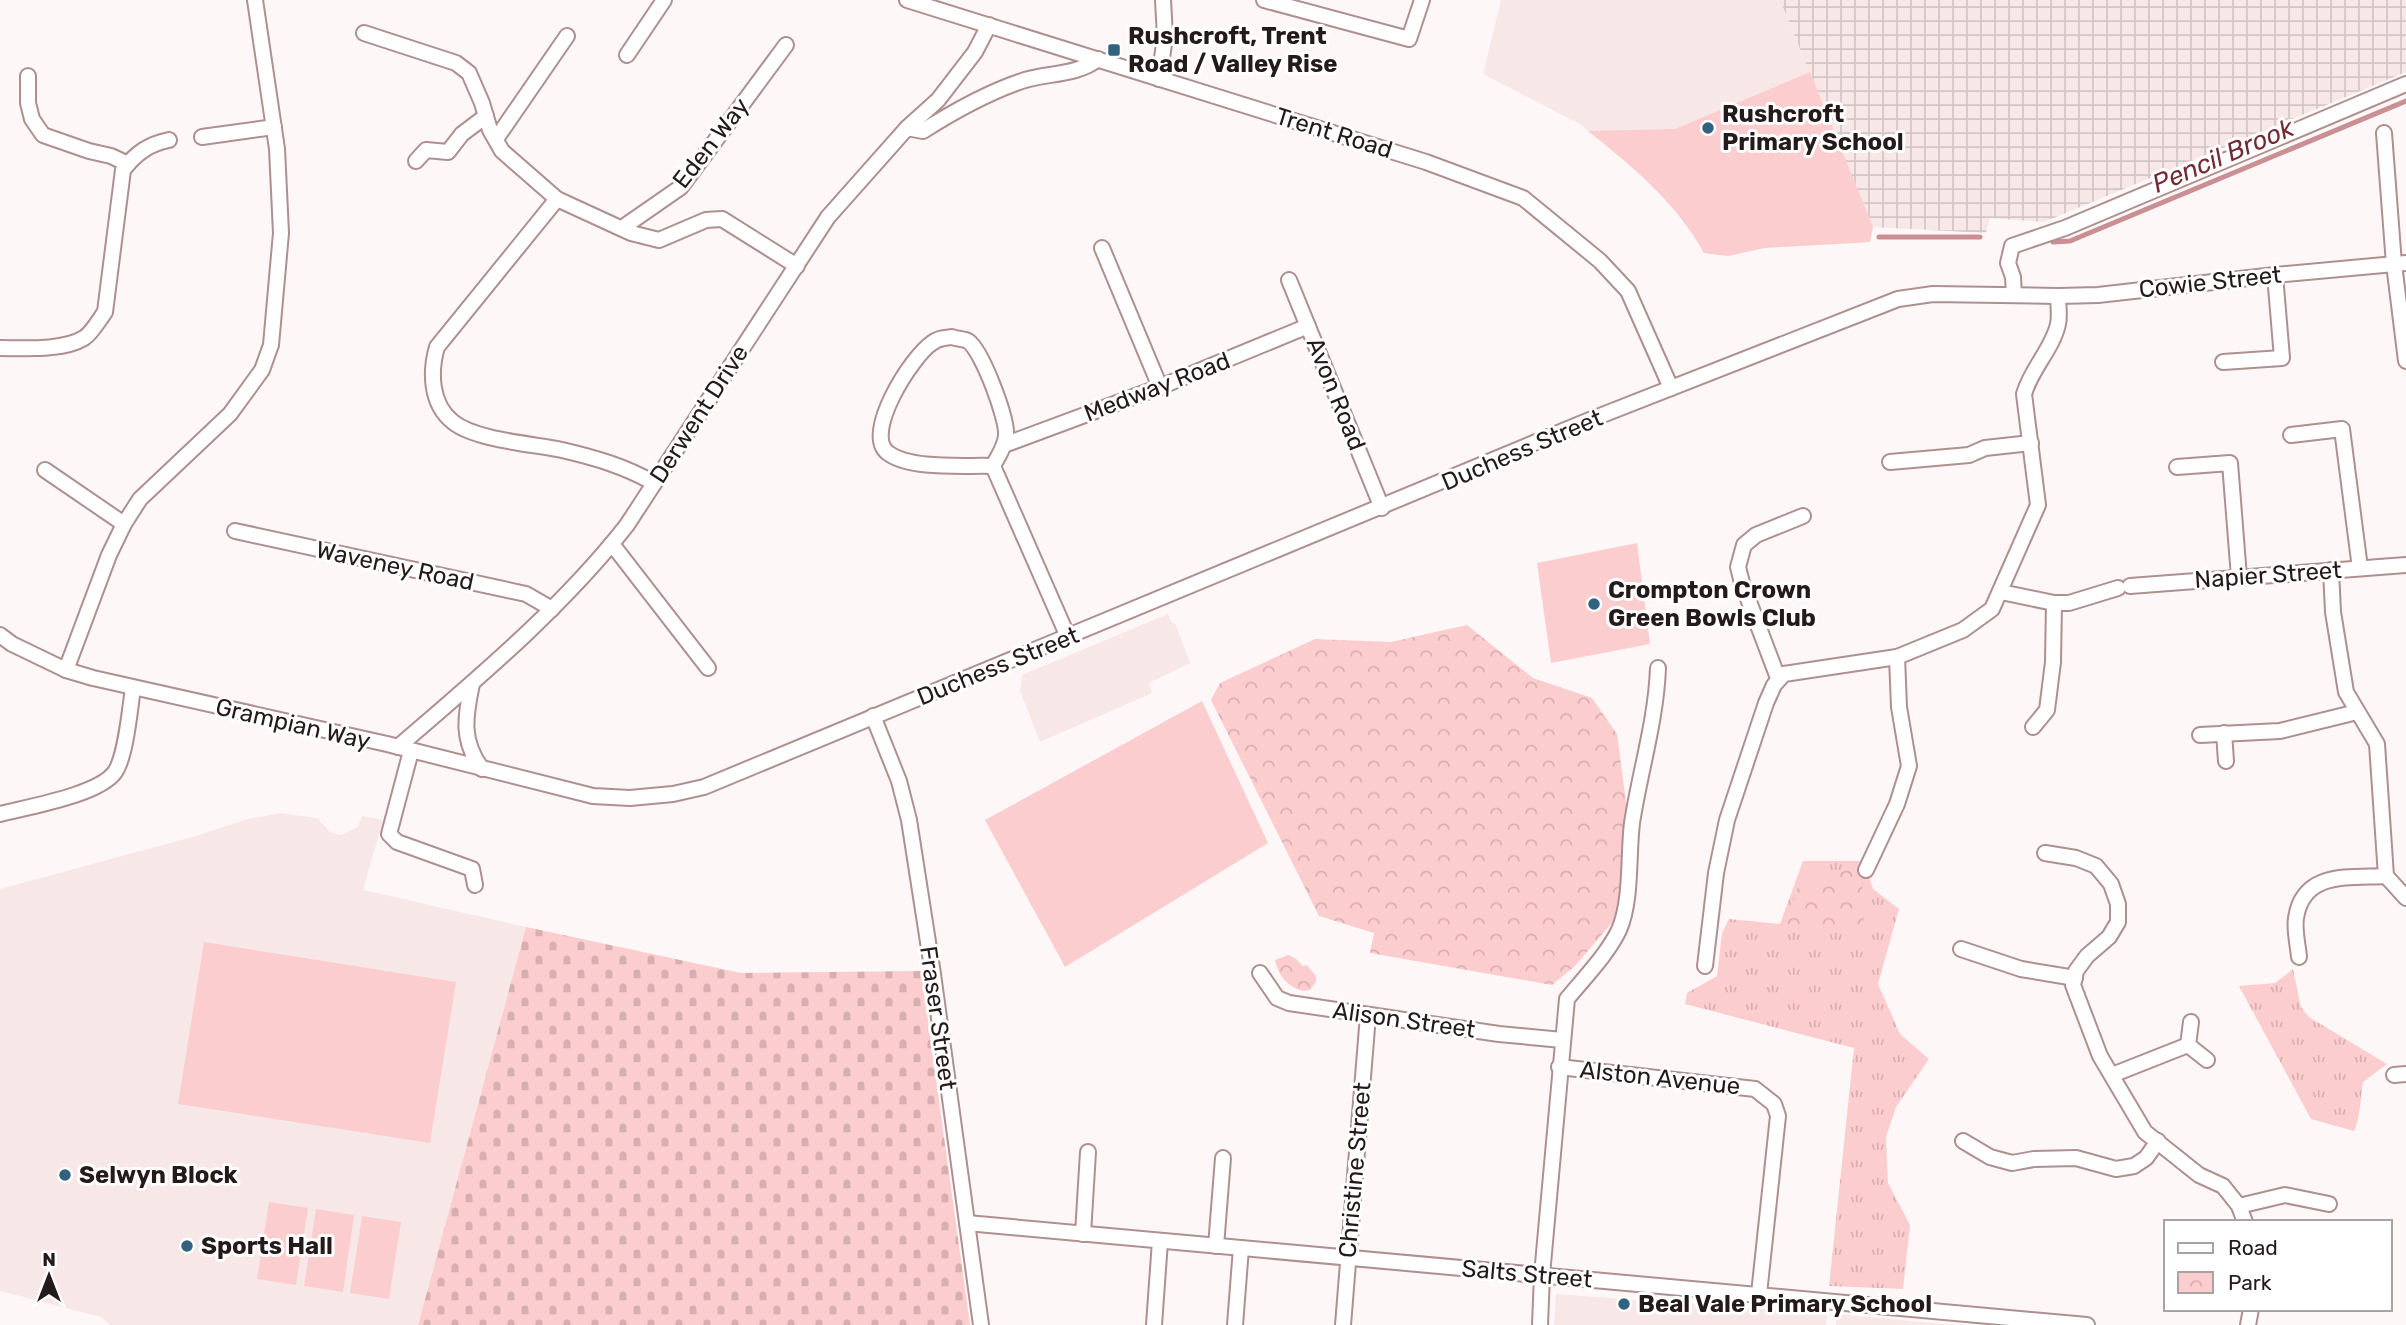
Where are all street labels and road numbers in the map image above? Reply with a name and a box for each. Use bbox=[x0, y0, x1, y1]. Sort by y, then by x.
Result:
street label: Eden Way bbox=[667, 92, 755, 194]
street label: Trent Road bbox=[1272, 102, 1396, 164]
street label: Cowie Street bbox=[2137, 261, 2283, 303]
street label: Avon Road bbox=[1301, 333, 1371, 455]
street label: Derwent Drive bbox=[644, 340, 754, 488]
street label: Medway Road bbox=[1080, 346, 1234, 428]
street label: Duchess Street bbox=[1437, 404, 1607, 496]
street label: Waveney Road bbox=[313, 536, 477, 596]
street label: Napier Street bbox=[2194, 556, 2342, 594]
street label: Duchess Street bbox=[913, 621, 1083, 711]
street label: Grampian Way bbox=[213, 693, 373, 755]
street label: Fraser Street bbox=[914, 944, 962, 1092]
street label: Alison Street bbox=[1331, 996, 1477, 1044]
street label: Alston Avenue bbox=[1578, 1056, 1742, 1100]
street label: Christine Street bbox=[1333, 1081, 1377, 1259]
street label: Salts Street bbox=[1461, 1254, 1593, 1294]

